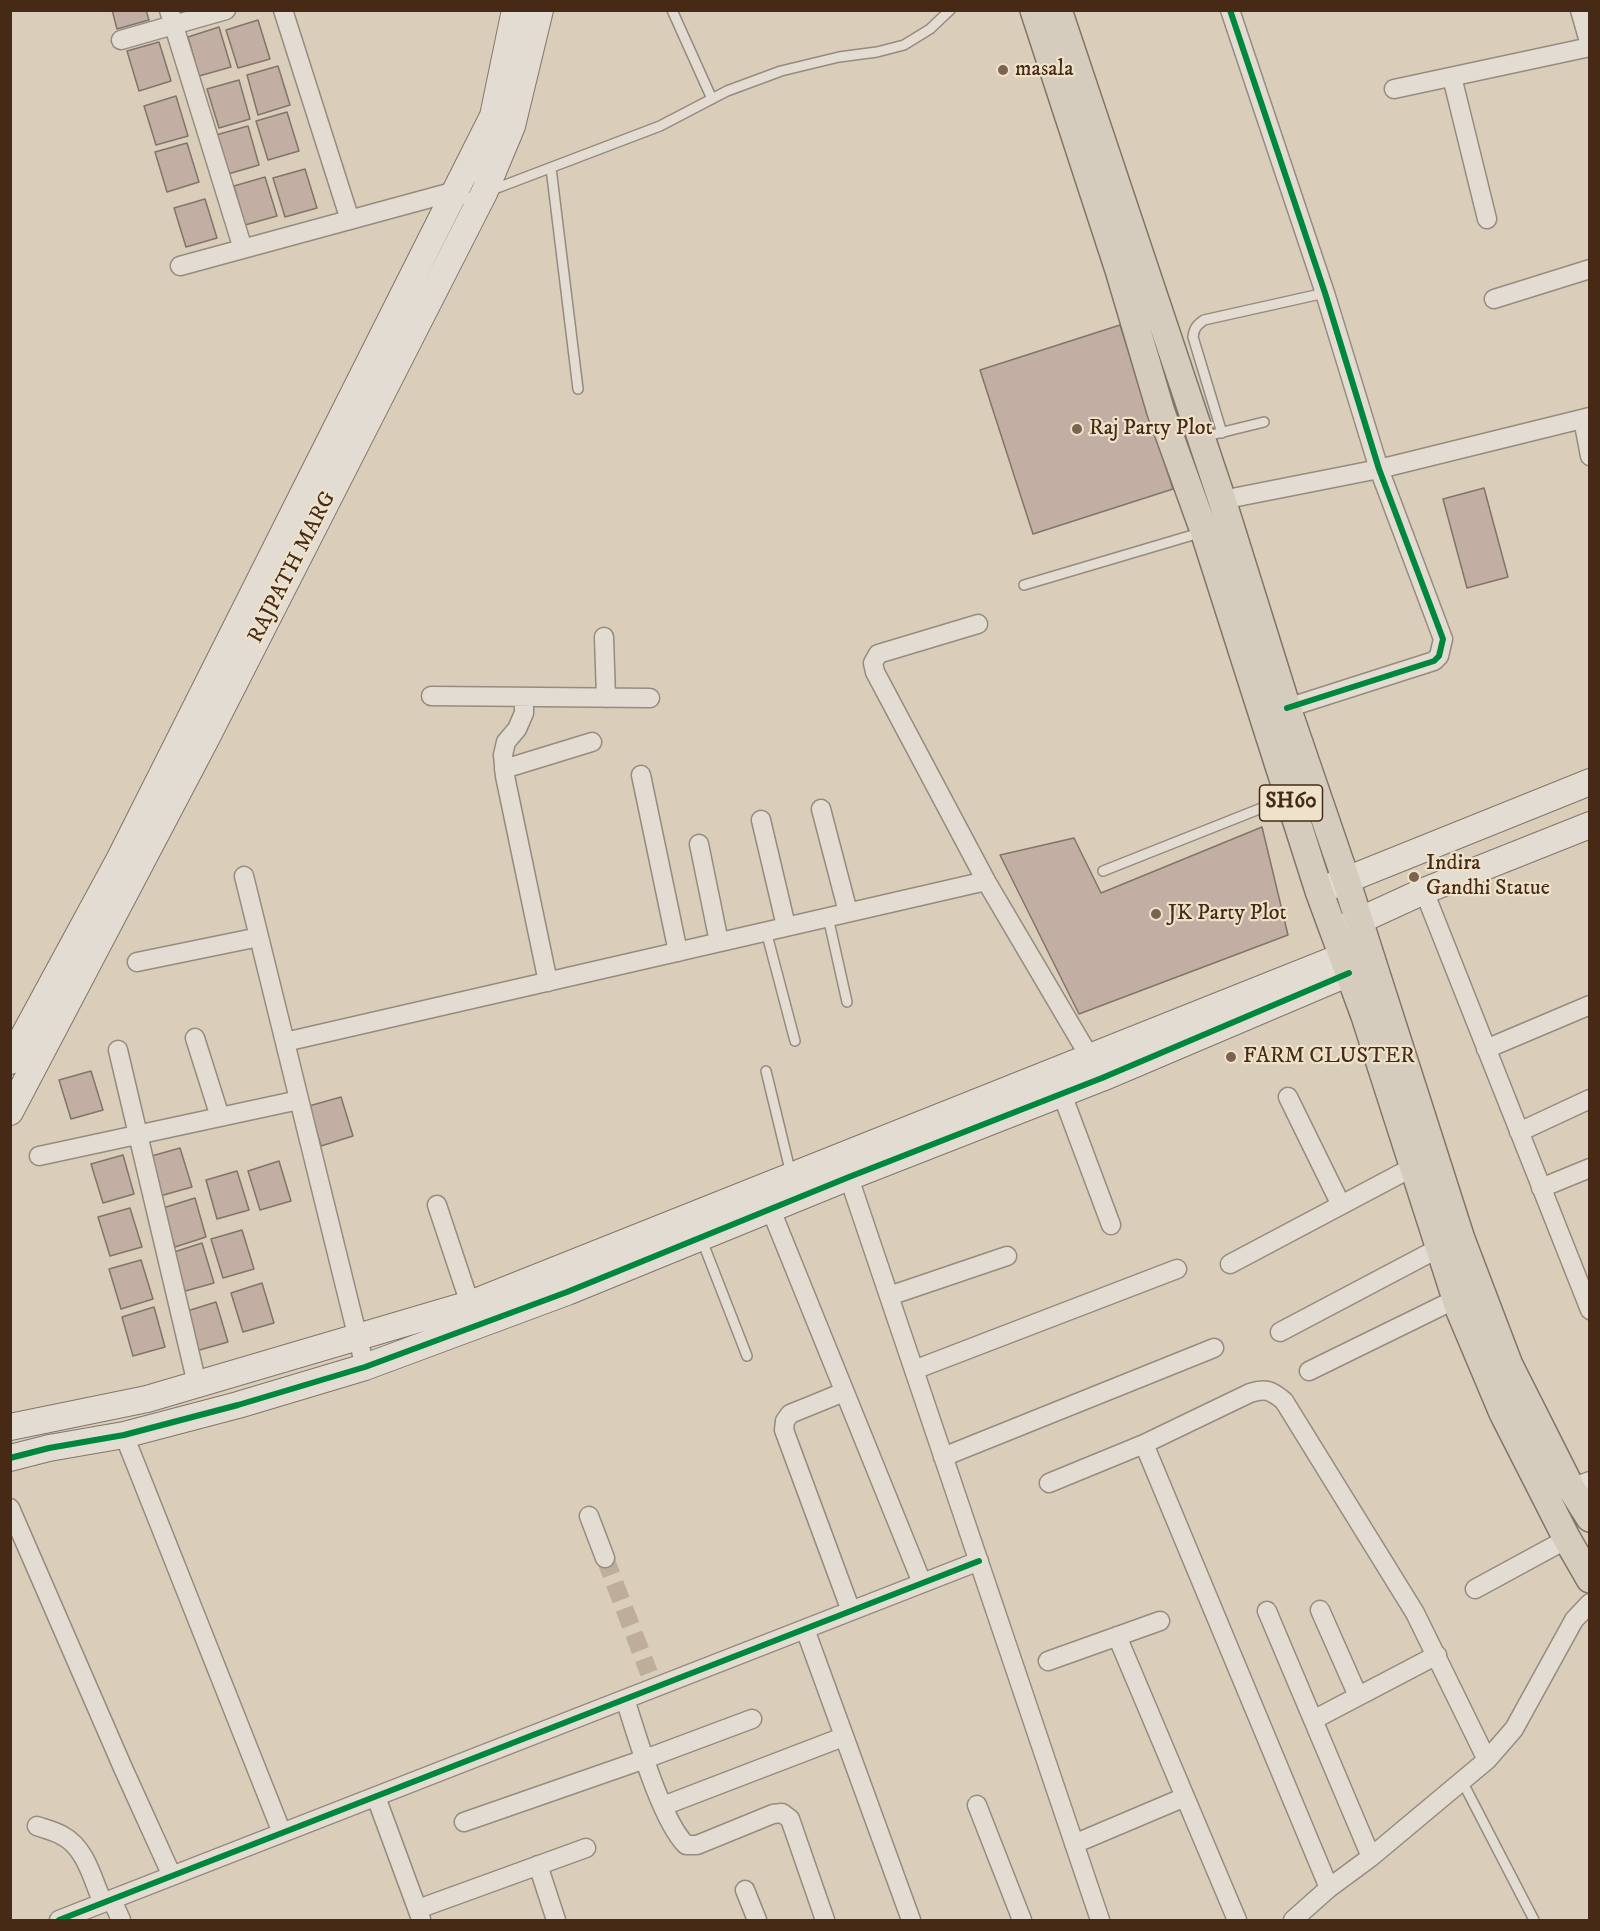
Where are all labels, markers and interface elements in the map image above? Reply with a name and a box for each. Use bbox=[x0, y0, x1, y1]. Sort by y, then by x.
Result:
place label: masala bbox=[1015, 57, 1074, 83]
marker: masala bbox=[996, 63, 1010, 77]
place label: Raj Party Plot bbox=[1089, 416, 1212, 442]
marker: Raj Party Plot bbox=[1070, 422, 1084, 436]
street label: RAJPATH MARG bbox=[243, 488, 343, 648]
road number: SH60 bbox=[1260, 785, 1322, 821]
place label: Indira Gandhi Statue bbox=[1426, 851, 1550, 902]
marker: Indira Gandhi Statue bbox=[1407, 870, 1421, 884]
place label: JK Party Plot bbox=[1168, 901, 1286, 927]
marker: JK Party Plot bbox=[1149, 907, 1163, 921]
place label: FARM CLUSTER bbox=[1243, 1044, 1415, 1070]
marker: FARM CLUSTER bbox=[1224, 1050, 1238, 1064]

